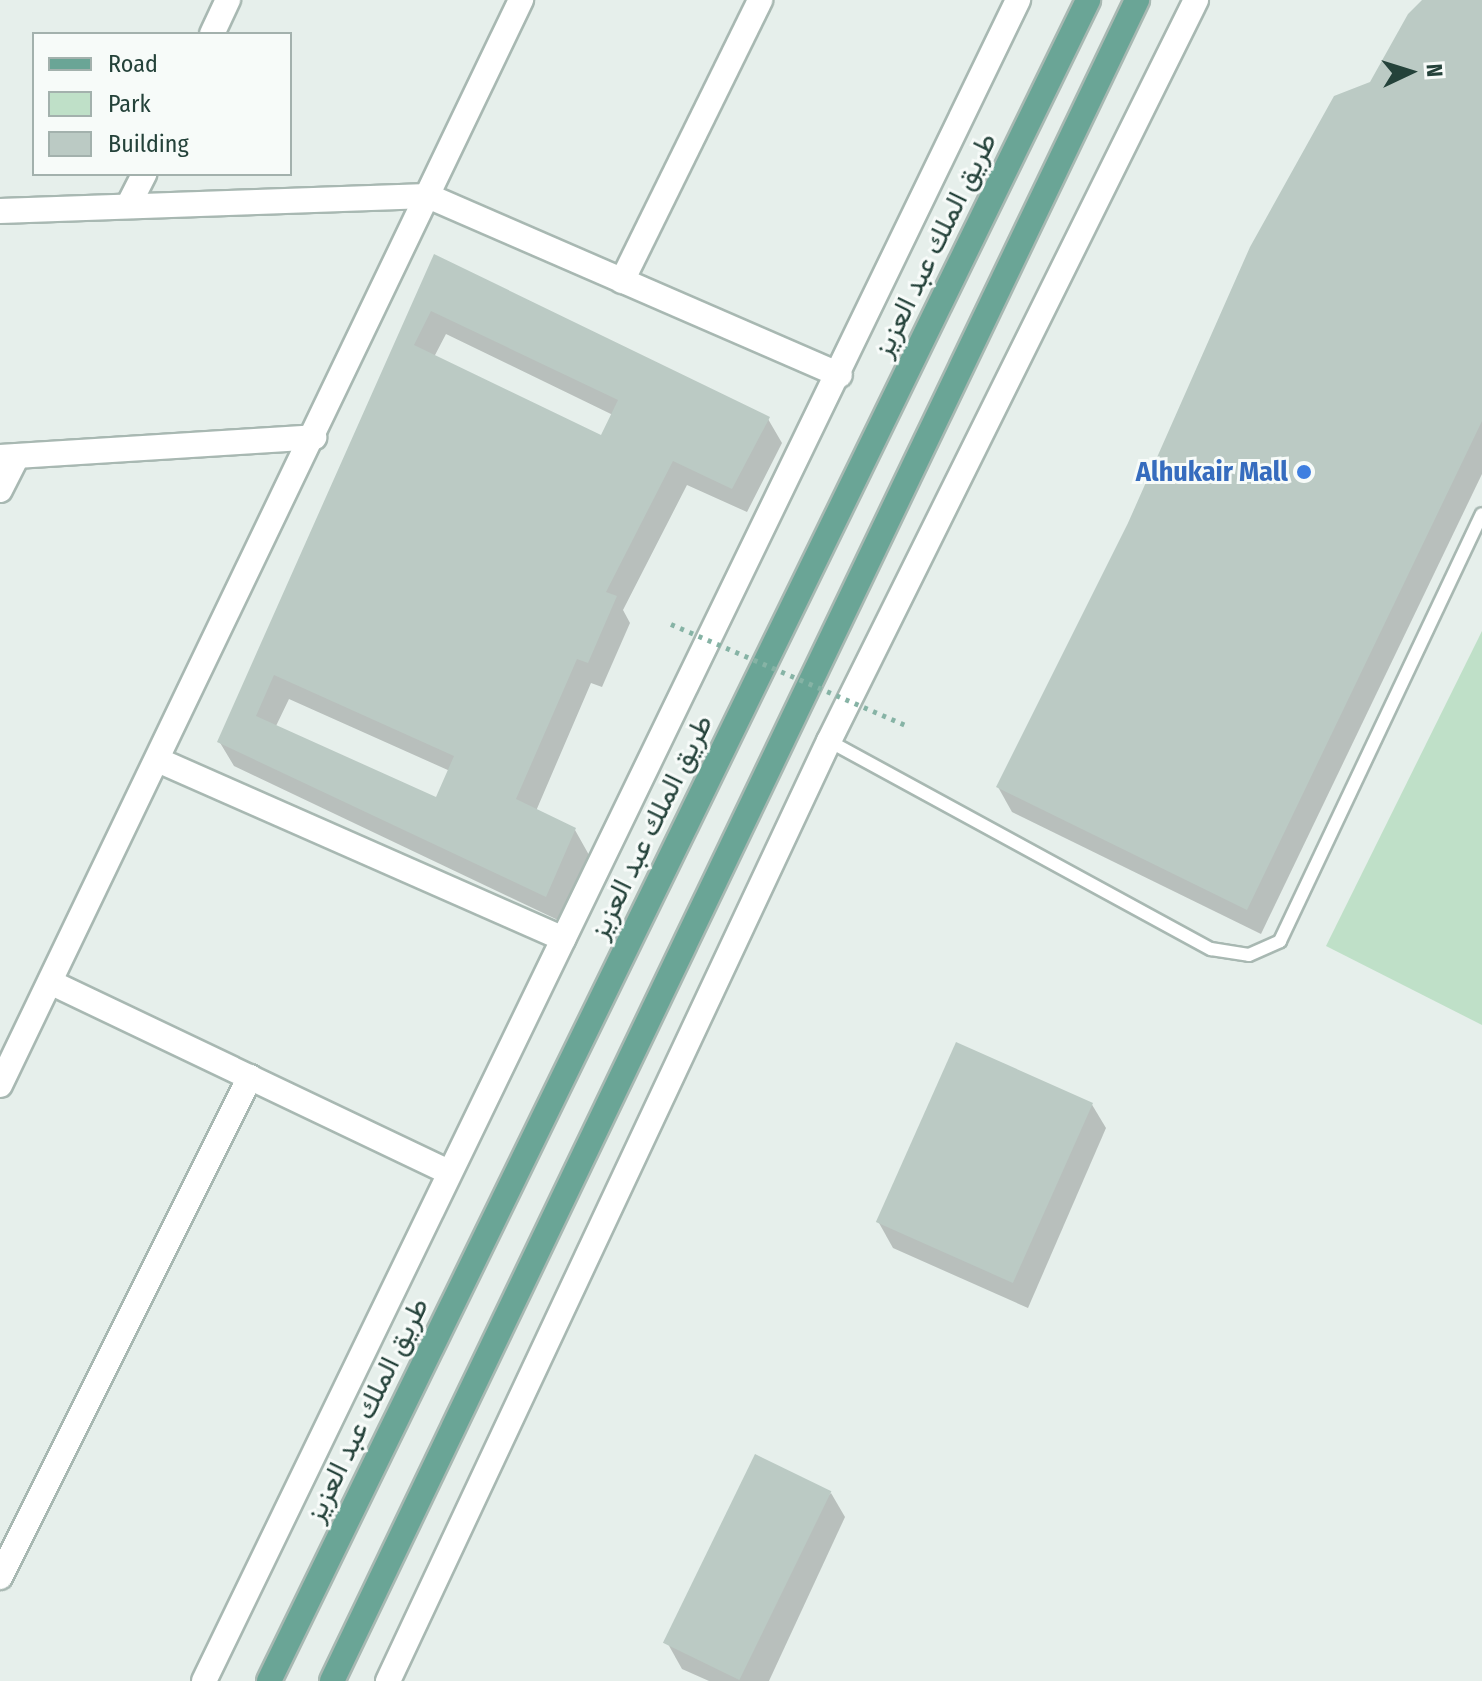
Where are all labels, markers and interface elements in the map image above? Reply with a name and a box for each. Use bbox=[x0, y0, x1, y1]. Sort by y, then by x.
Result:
legend bbox=[32, 32, 292, 176]
north arrow bbox=[1370, 32, 1450, 112]
text: Road bbox=[108, 50, 158, 78]
text: N bbox=[1421, 63, 1448, 78]
text: Park bbox=[108, 90, 151, 118]
street label: طريق الملك عبد العزيز bbox=[866, 127, 1004, 363]
text: Building bbox=[108, 130, 189, 158]
place label: Alhukair Mall bbox=[1136, 455, 1288, 489]
marker: Alhukair Mall bbox=[1295, 463, 1313, 481]
street label: طريق الملك عبد العزيز bbox=[582, 709, 720, 945]
street label: طريق الملك عبد العزيز bbox=[298, 1292, 436, 1528]

